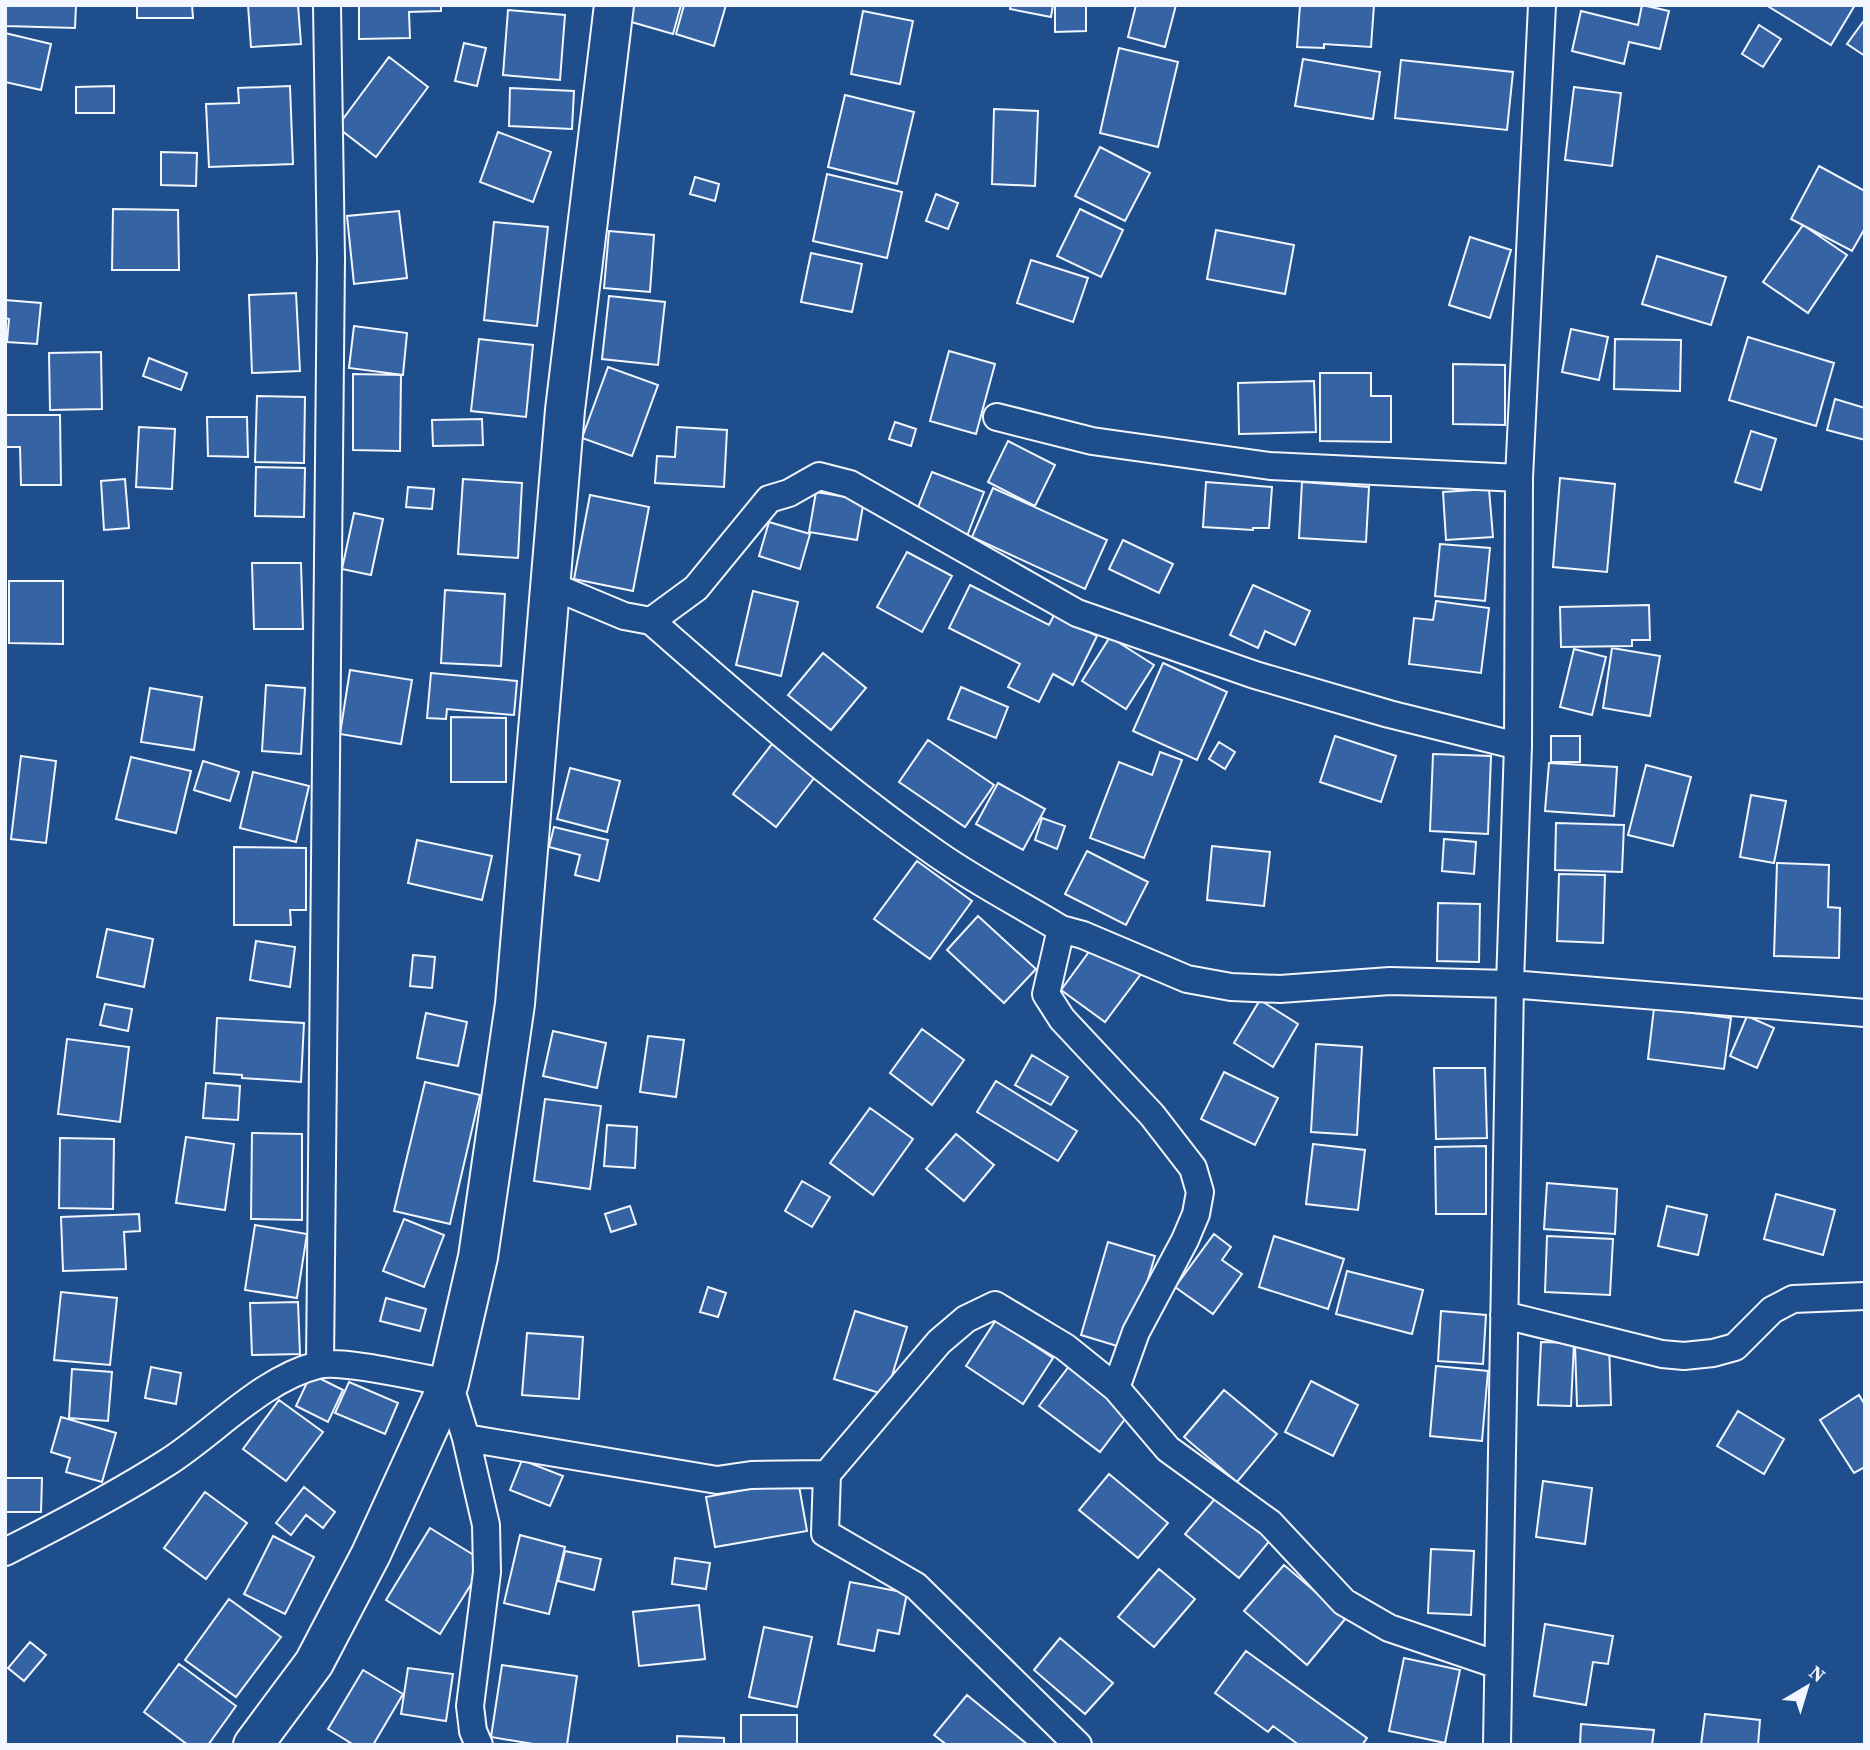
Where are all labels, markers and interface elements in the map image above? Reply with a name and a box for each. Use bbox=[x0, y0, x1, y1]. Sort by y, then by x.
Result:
north arrow bbox=[1772, 1652, 1842, 1722]
text: N bbox=[1804, 1659, 1831, 1688]

